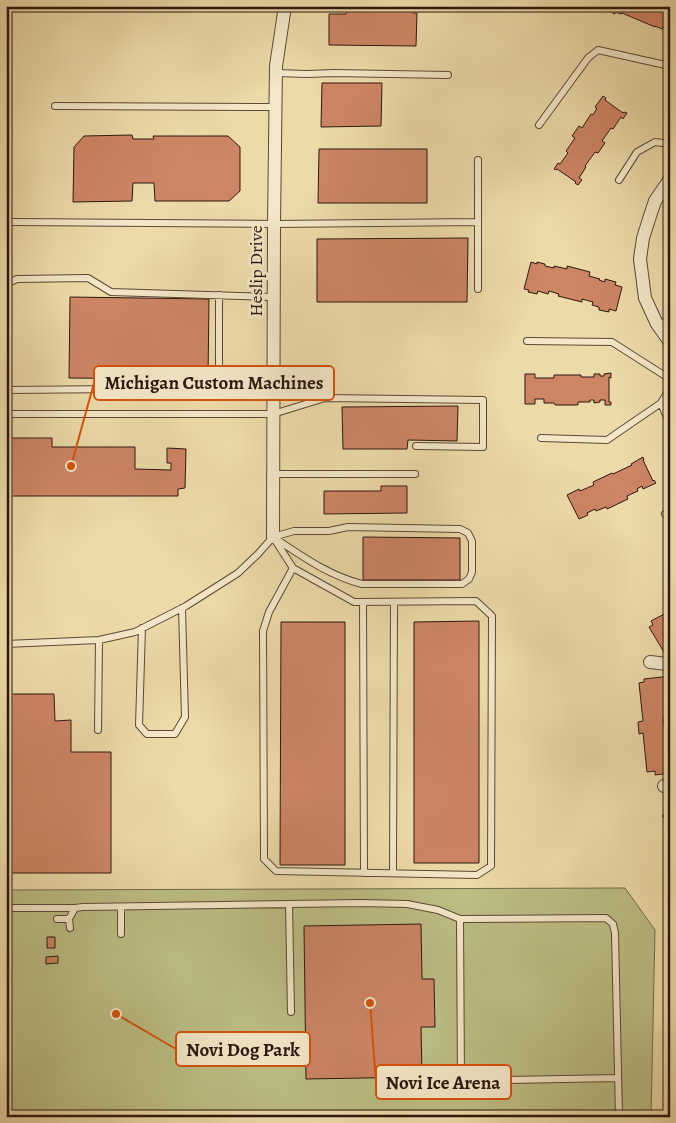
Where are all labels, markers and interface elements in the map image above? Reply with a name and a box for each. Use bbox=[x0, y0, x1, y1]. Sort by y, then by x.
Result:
street label: Heslip Drive bbox=[244, 225, 268, 317]
callout: Michigan Custom Machines bbox=[94, 366, 334, 400]
text: Michigan Custom Machines bbox=[104, 370, 324, 396]
callout: Novi Dog Park bbox=[176, 1032, 310, 1066]
text: Novi Dog Park bbox=[186, 1037, 300, 1063]
callout: Novi Ice Arena bbox=[376, 1065, 511, 1099]
text: Novi Ice Arena bbox=[385, 1070, 501, 1096]

